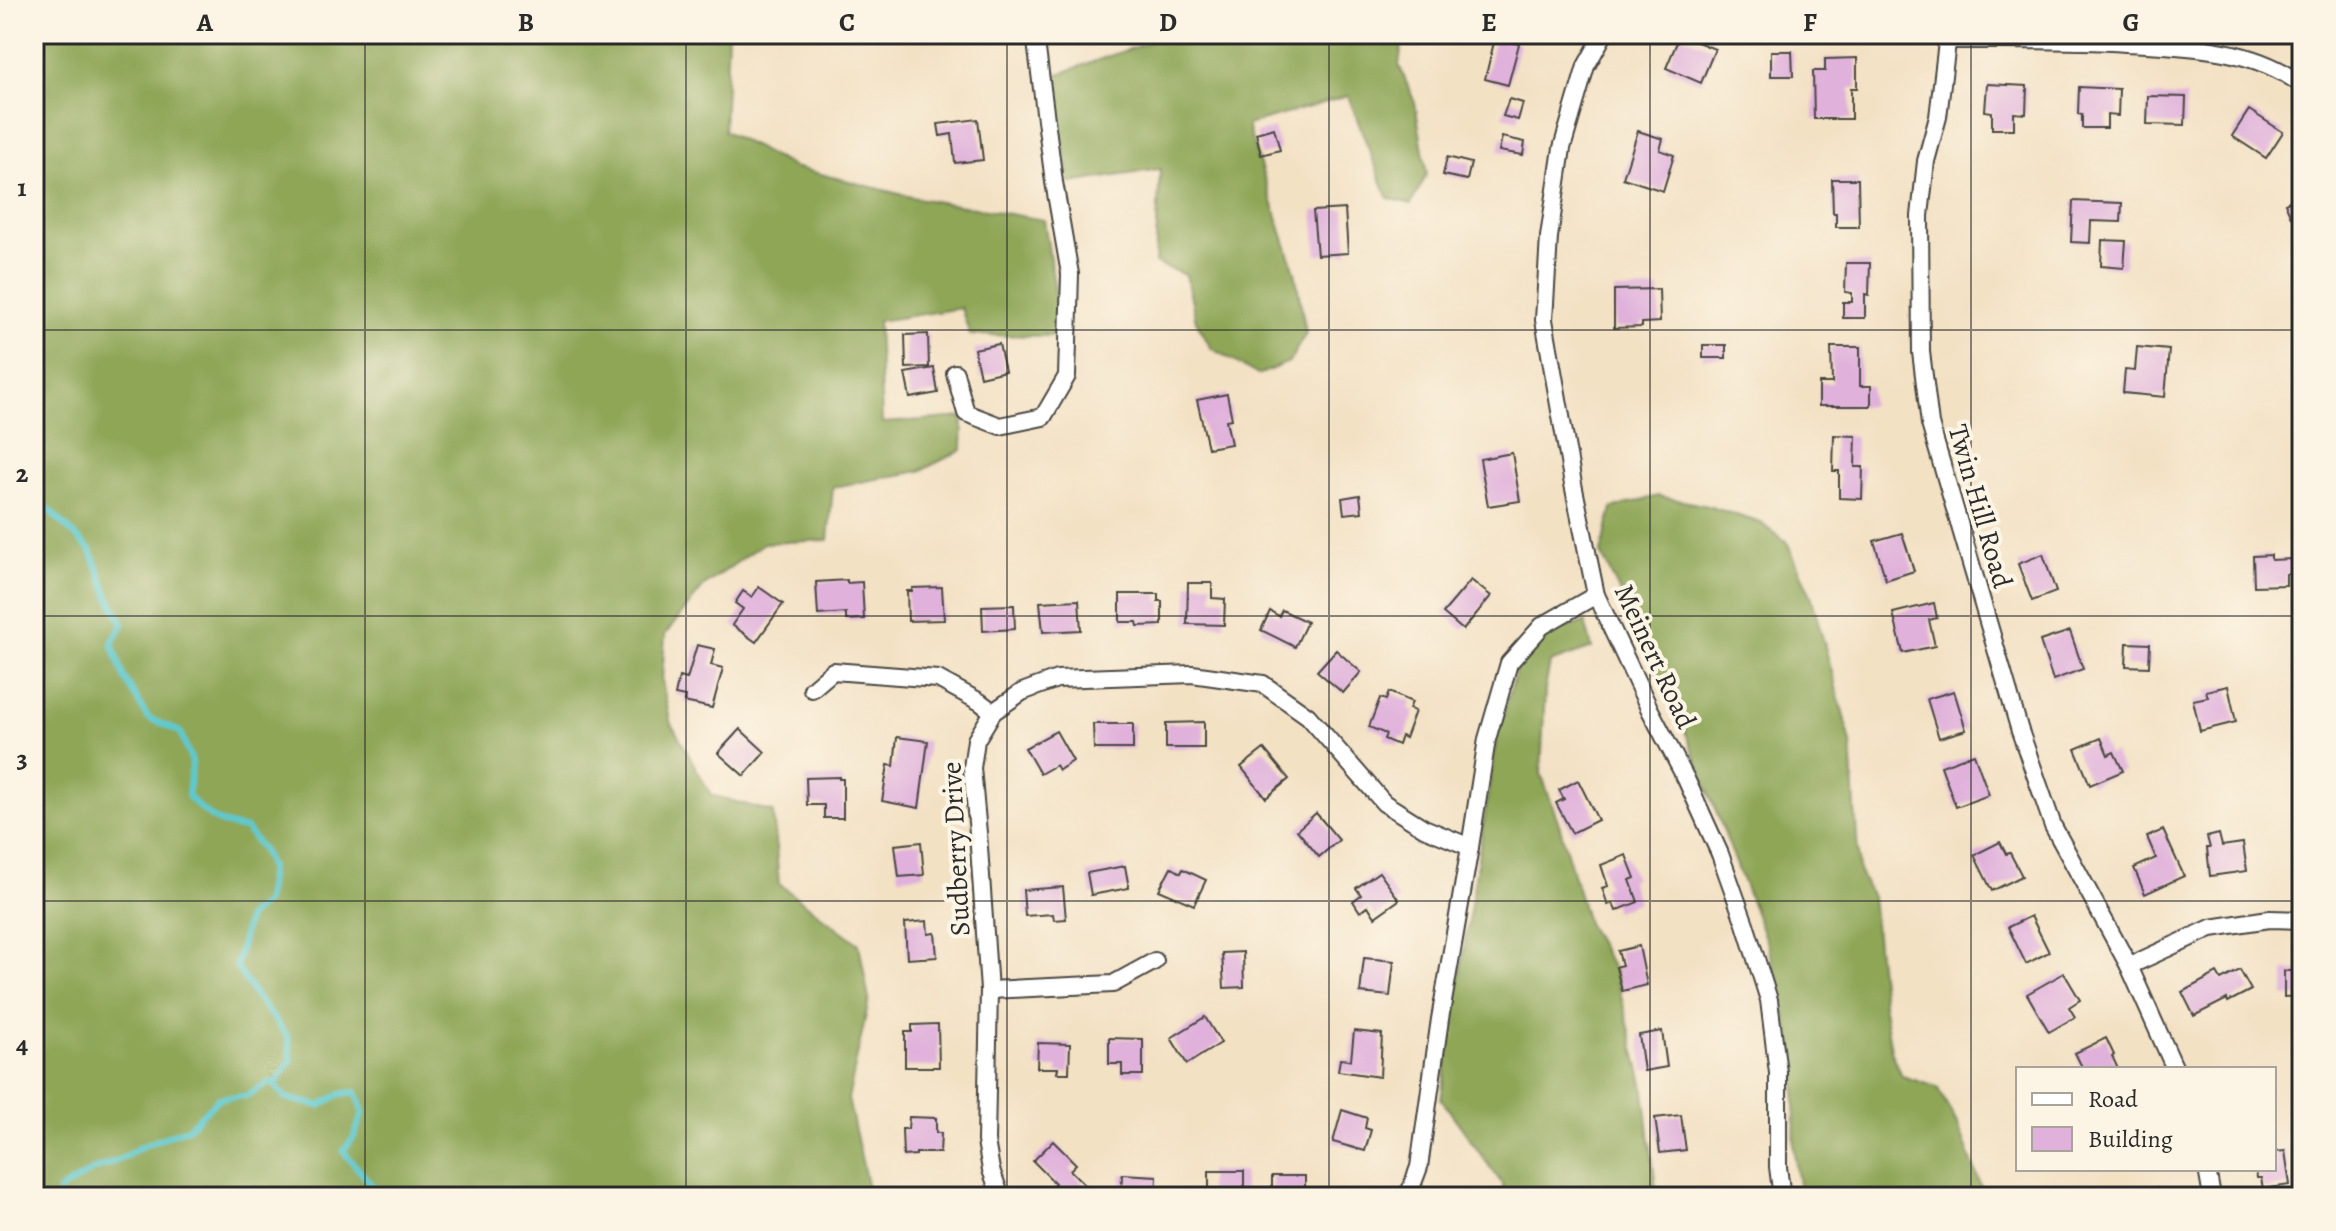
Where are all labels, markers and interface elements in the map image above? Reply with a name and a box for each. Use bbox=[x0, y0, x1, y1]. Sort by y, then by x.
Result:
text: A bbox=[196, 5, 214, 40]
text: B bbox=[518, 5, 534, 40]
text: C bbox=[839, 5, 855, 40]
text: D bbox=[1159, 5, 1177, 40]
text: E bbox=[1481, 5, 1497, 40]
text: F bbox=[1803, 5, 1817, 40]
text: G bbox=[2122, 5, 2140, 40]
text: 1 bbox=[17, 170, 27, 205]
street label: Twin Hill Road bbox=[1939, 420, 2022, 593]
text: 2 bbox=[16, 456, 29, 491]
street label: Meinert Road bbox=[1605, 578, 1706, 736]
text: 3 bbox=[16, 741, 28, 776]
street label: Sudberry Drive bbox=[932, 761, 980, 937]
text: 4 bbox=[16, 1027, 28, 1062]
legend bbox=[2016, 1067, 2276, 1171]
text: Road bbox=[2088, 1083, 2138, 1115]
text: Building bbox=[2088, 1123, 2173, 1155]

